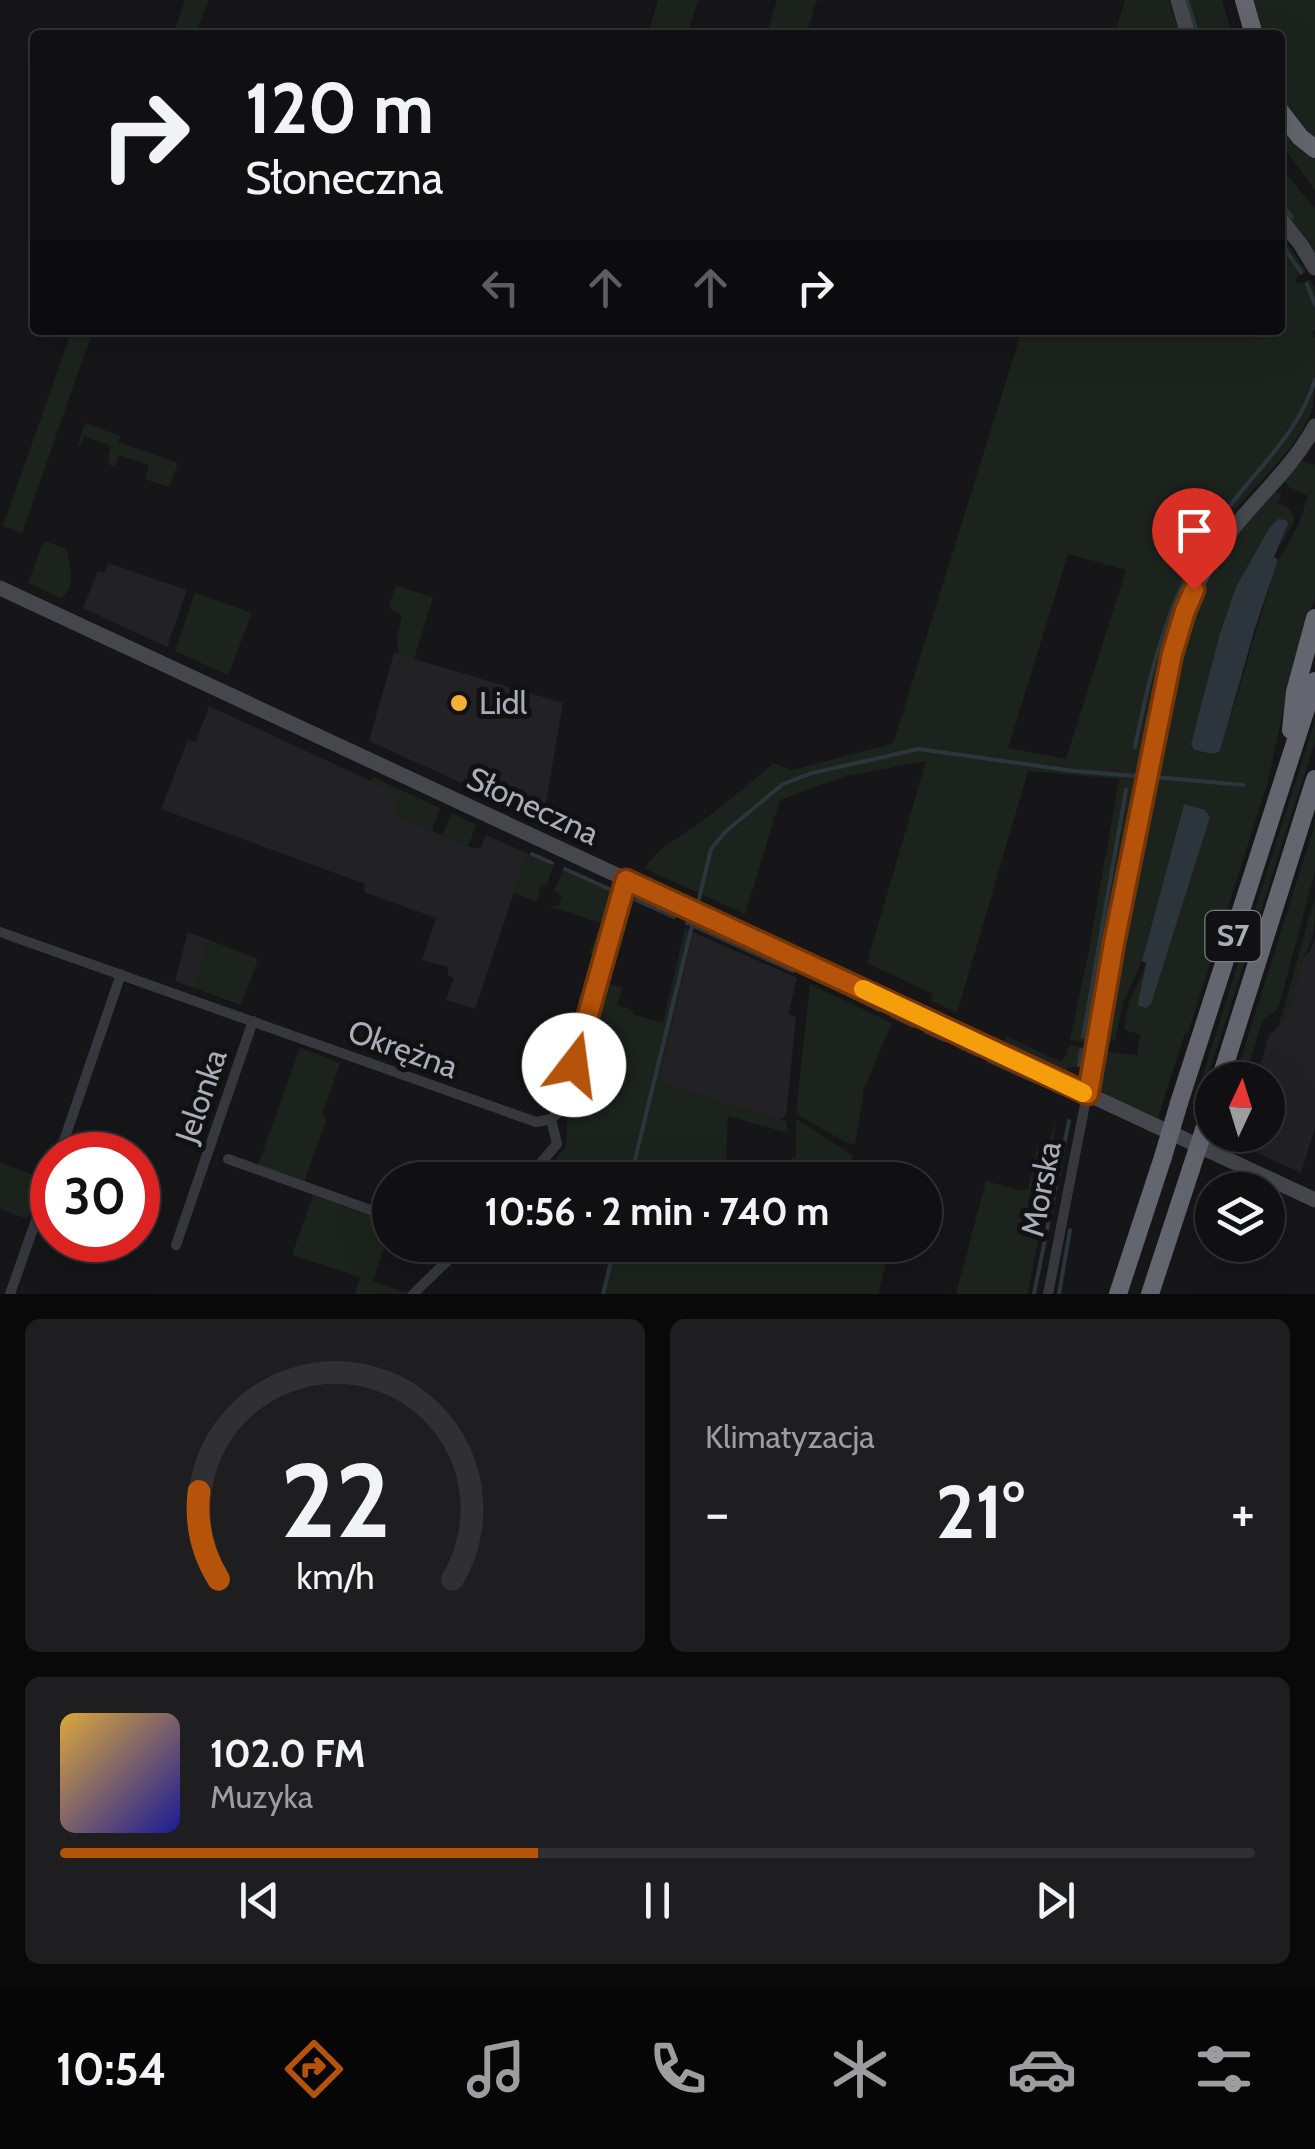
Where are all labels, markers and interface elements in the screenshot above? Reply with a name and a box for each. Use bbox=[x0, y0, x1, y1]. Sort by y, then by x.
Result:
text: 120 m bbox=[245, 65, 434, 151]
icon: right bbox=[80, 70, 210, 200]
text: Słoneczna bbox=[245, 151, 443, 205]
icon: left bbox=[473, 260, 528, 315]
icon: ahead bbox=[578, 260, 633, 315]
icon: ahead bbox=[683, 260, 738, 315]
icon: right bbox=[788, 260, 843, 315]
pin bbox=[1152, 488, 1237, 591]
icon: arrive bbox=[1167, 503, 1222, 558]
place label: Lidl bbox=[479, 683, 528, 722]
marker: Lidl bbox=[448, 692, 470, 714]
street label: Słoneczna bbox=[461, 758, 606, 853]
road number: S7 bbox=[1206, 911, 1260, 961]
street label: Okrężna bbox=[343, 1011, 464, 1086]
position arrow bbox=[522, 1013, 626, 1117]
street label: Jelonka bbox=[166, 1043, 235, 1149]
north arrow bbox=[1195, 1062, 1285, 1152]
map controls bbox=[1195, 1062, 1285, 1262]
speed limit sign: 30 bbox=[30, 1132, 160, 1262]
street label: Morska bbox=[1012, 1137, 1069, 1240]
button: layers bbox=[1195, 1172, 1285, 1262]
text: 10:56 · 2 min · 740 m bbox=[485, 1188, 829, 1235]
text: Klimatyzacja bbox=[705, 1417, 875, 1456]
text: 22 bbox=[280, 1437, 390, 1563]
text: 21° bbox=[935, 1466, 1025, 1557]
text: − bbox=[705, 1479, 729, 1546]
text: + bbox=[1231, 1479, 1255, 1546]
text: km/h bbox=[296, 1555, 374, 1598]
text: 102.0 FM bbox=[210, 1730, 365, 1777]
text: Muzyka bbox=[210, 1777, 313, 1816]
icon: previous bbox=[232, 1873, 287, 1928]
icon: pause bbox=[630, 1873, 685, 1928]
icon: next bbox=[1028, 1873, 1083, 1928]
icon: directions bbox=[279, 2034, 349, 2104]
icon: music bbox=[461, 2034, 531, 2104]
icon: phone bbox=[643, 2034, 713, 2104]
icon: climate bbox=[825, 2034, 895, 2104]
icon: car bbox=[1007, 2034, 1077, 2104]
icon: filters bbox=[1189, 2034, 1259, 2104]
text: 10:54 bbox=[56, 2042, 167, 2096]

